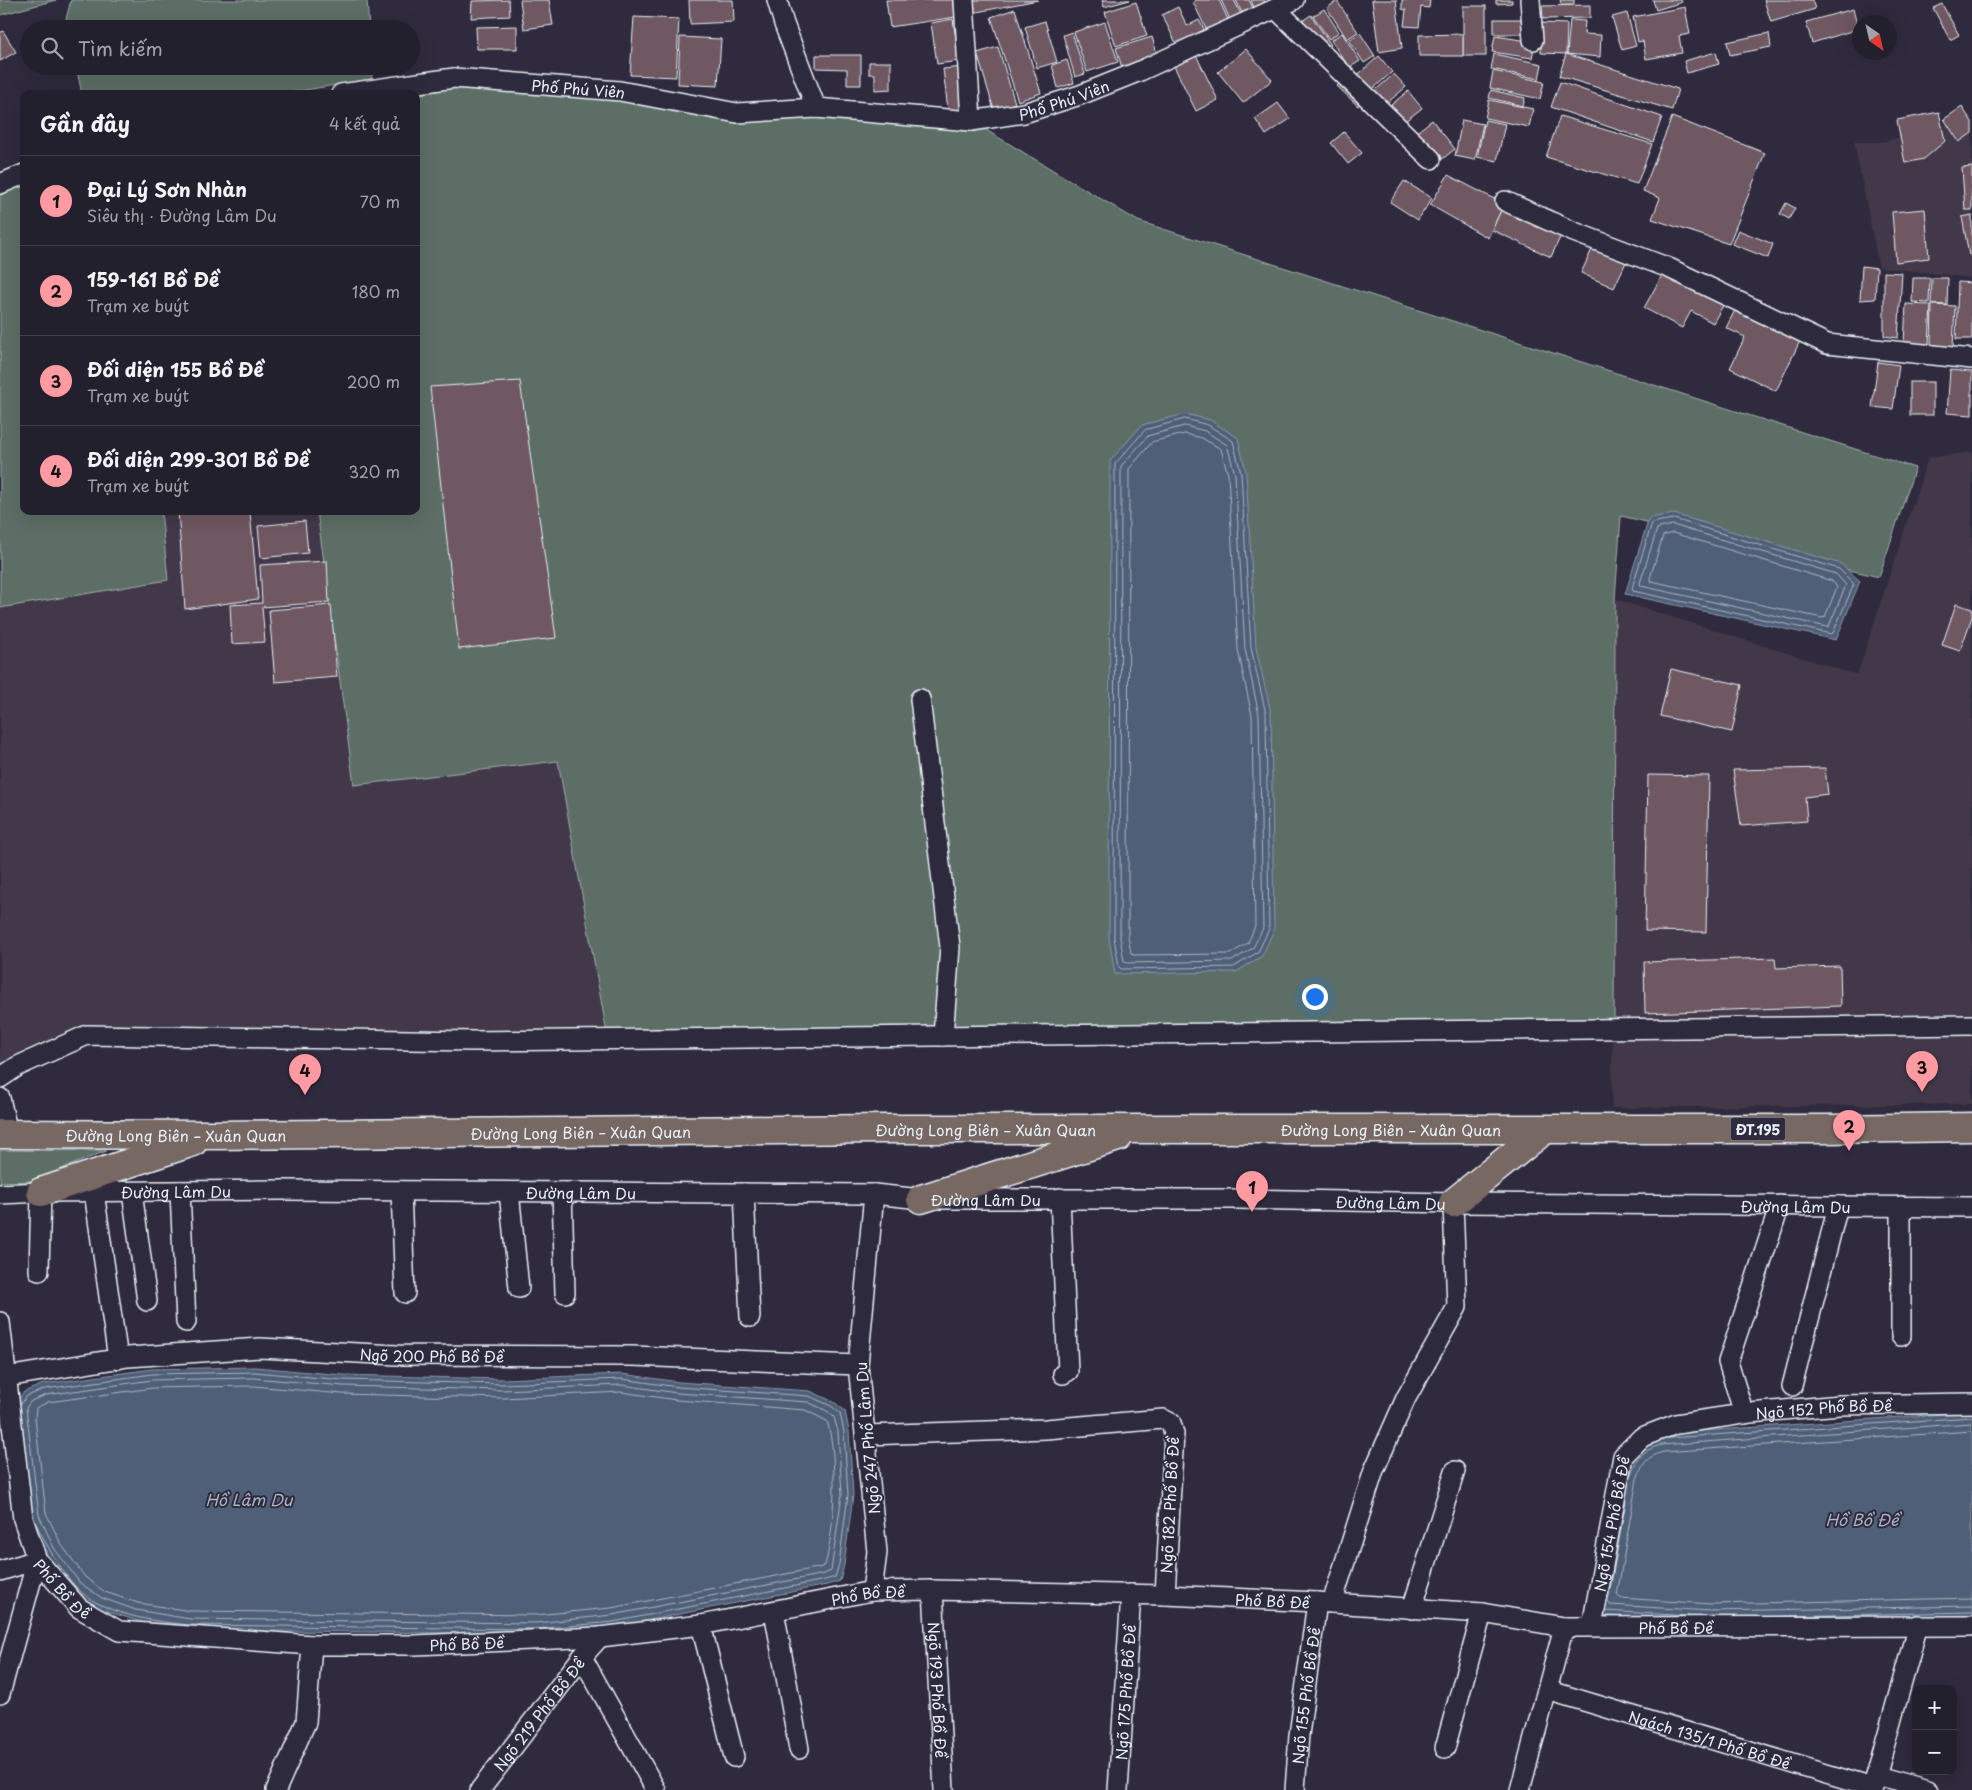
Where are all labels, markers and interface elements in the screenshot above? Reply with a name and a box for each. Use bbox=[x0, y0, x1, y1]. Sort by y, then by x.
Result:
north arrow bbox=[1852, 15, 1897, 60]
search box bbox=[20, 20, 420, 75]
icon: search bbox=[38, 34, 66, 62]
text: Tìm kiếm bbox=[78, 34, 163, 62]
street label: Phố Phú Viên bbox=[531, 73, 627, 103]
street label: Phố Phú Viên bbox=[1017, 73, 1112, 125]
text: Gần đây bbox=[40, 107, 130, 139]
text: 4 kết quả bbox=[329, 111, 400, 135]
text: Đại Lý Sơn Nhàn bbox=[87, 175, 247, 203]
text: 1 bbox=[52, 189, 60, 213]
text: 70 m bbox=[360, 189, 400, 213]
text: Siêu thị · Đường Lâm Du bbox=[87, 203, 277, 227]
text: 159-161 Bồ Đề bbox=[87, 265, 219, 293]
text: 2 bbox=[50, 279, 62, 303]
text: 180 m bbox=[352, 279, 400, 303]
text: Trạm xe buýt bbox=[87, 293, 189, 317]
text: Đối diện 155 Bồ Đề bbox=[87, 355, 264, 383]
text: 3 bbox=[51, 369, 61, 393]
text: 200 m bbox=[347, 369, 400, 393]
text: Trạm xe buýt bbox=[87, 383, 189, 407]
text: Đối diện 299-301 Bồ Đề bbox=[87, 445, 310, 473]
text: 4 bbox=[51, 459, 61, 483]
text: 320 m bbox=[349, 459, 400, 483]
text: Trạm xe buýt bbox=[87, 473, 189, 497]
your location bbox=[1302, 984, 1328, 1010]
pin: 3 bbox=[1906, 1051, 1938, 1092]
pin: 4 bbox=[289, 1054, 321, 1095]
pin: 2 bbox=[1833, 1110, 1865, 1151]
street label: Đường Long Biên – Xuân Quan bbox=[875, 1117, 1097, 1141]
street label: Đường Long Biên – Xuân Quan bbox=[1280, 1118, 1502, 1141]
road number: ĐT.195 bbox=[1730, 1118, 1786, 1140]
street label: Đường Long Biên – Xuân Quan bbox=[470, 1119, 692, 1144]
street label: Đường Long Biên – Xuân Quan bbox=[65, 1123, 287, 1147]
pin: 1 bbox=[1236, 1171, 1268, 1212]
street label: Đường Lâm Du bbox=[121, 1179, 231, 1203]
street label: Đường Lâm Du bbox=[526, 1180, 636, 1204]
street label: Đường Lâm Du bbox=[931, 1188, 1041, 1211]
street label: Đường Lâm Du bbox=[1335, 1189, 1446, 1214]
street label: Đường Lâm Du bbox=[1740, 1194, 1851, 1218]
street label: Ngõ 200 Phố Bồ Đề bbox=[359, 1342, 505, 1367]
street label: Ngõ 247 Phố Lâm Du bbox=[849, 1361, 885, 1515]
street label: Ngõ 152 Phố Bồ Đề bbox=[1755, 1393, 1894, 1424]
street label: Ngõ 182 Phố Bồ Đề bbox=[1154, 1435, 1184, 1574]
street label: Ngõ 154 Phố Bồ Đề bbox=[1587, 1453, 1635, 1593]
water label: Hồ Lâm Du bbox=[206, 1487, 294, 1511]
water label: Hồ Bồ Đề bbox=[1826, 1507, 1902, 1531]
street label: Phố Bồ Đề bbox=[29, 1553, 96, 1625]
street label: Phố Bồ Đề bbox=[829, 1579, 907, 1610]
street label: Phố Bồ Đề bbox=[1235, 1587, 1312, 1613]
street label: Phố Bồ Đề bbox=[1638, 1615, 1715, 1638]
street label: Ngõ 193 Phố Bồ Đề bbox=[923, 1621, 954, 1760]
street label: Ngõ 175 Phố Bồ Đề bbox=[1109, 1622, 1141, 1761]
street label: Ngõ 155 Phố Bồ Đề bbox=[1285, 1624, 1325, 1765]
street label: Phố Bồ Đề bbox=[429, 1630, 506, 1656]
street label: Ngõ 219 Phố Bồ Đề bbox=[487, 1651, 590, 1775]
map controls bbox=[1912, 1685, 1957, 1775]
button: + bbox=[1912, 1685, 1957, 1730]
street label: Ngách 135/1 Phố Bồ Đề bbox=[1626, 1704, 1795, 1774]
button: − bbox=[1912, 1730, 1957, 1775]

